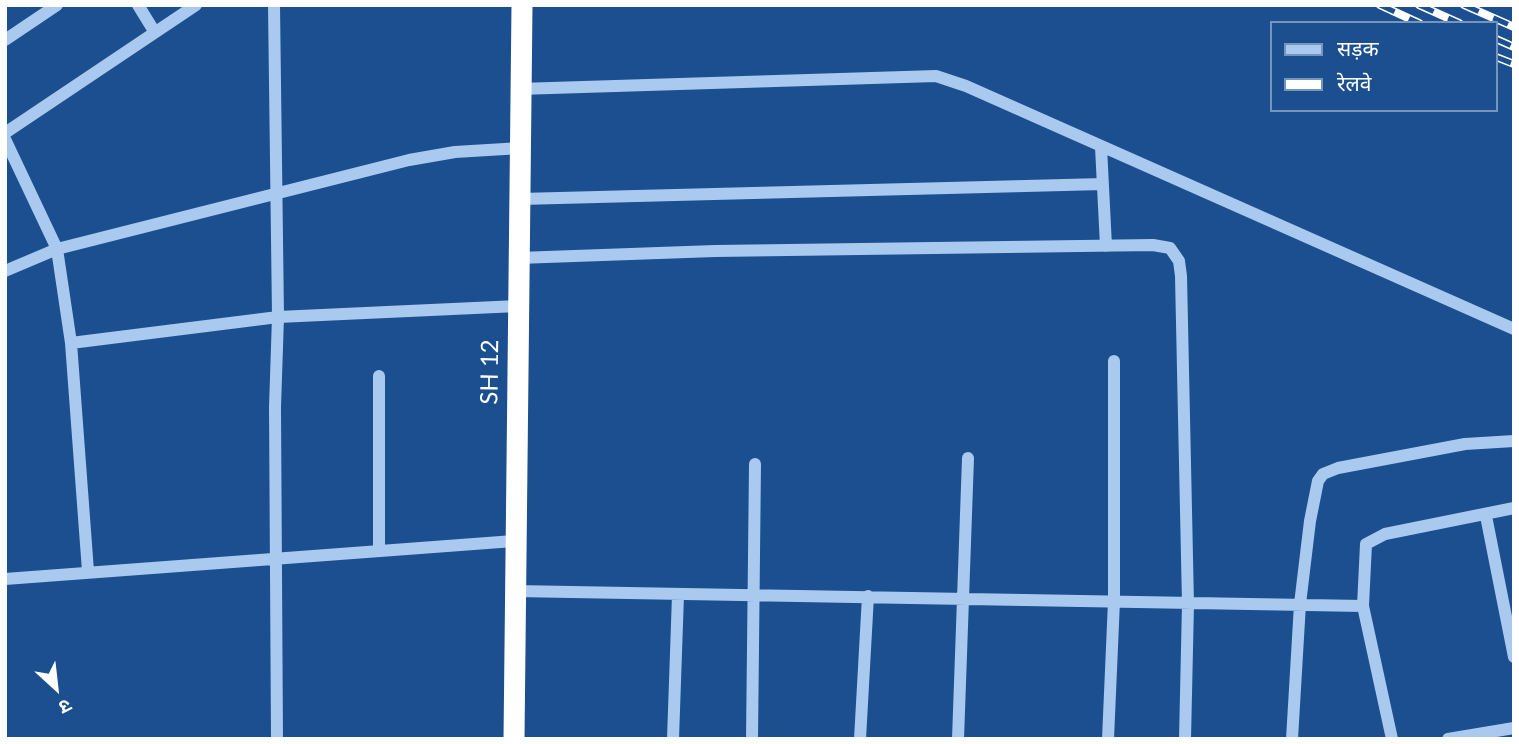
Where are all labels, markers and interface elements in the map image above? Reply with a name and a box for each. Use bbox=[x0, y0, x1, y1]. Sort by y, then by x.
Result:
legend bbox=[1270, 21, 1498, 112]
text: सड़क bbox=[1337, 35, 1379, 60]
text: रेलवे bbox=[1337, 70, 1372, 95]
street label: SH 12 bbox=[475, 339, 505, 405]
north arrow bbox=[21, 653, 91, 723]
text: उ bbox=[56, 694, 76, 720]

